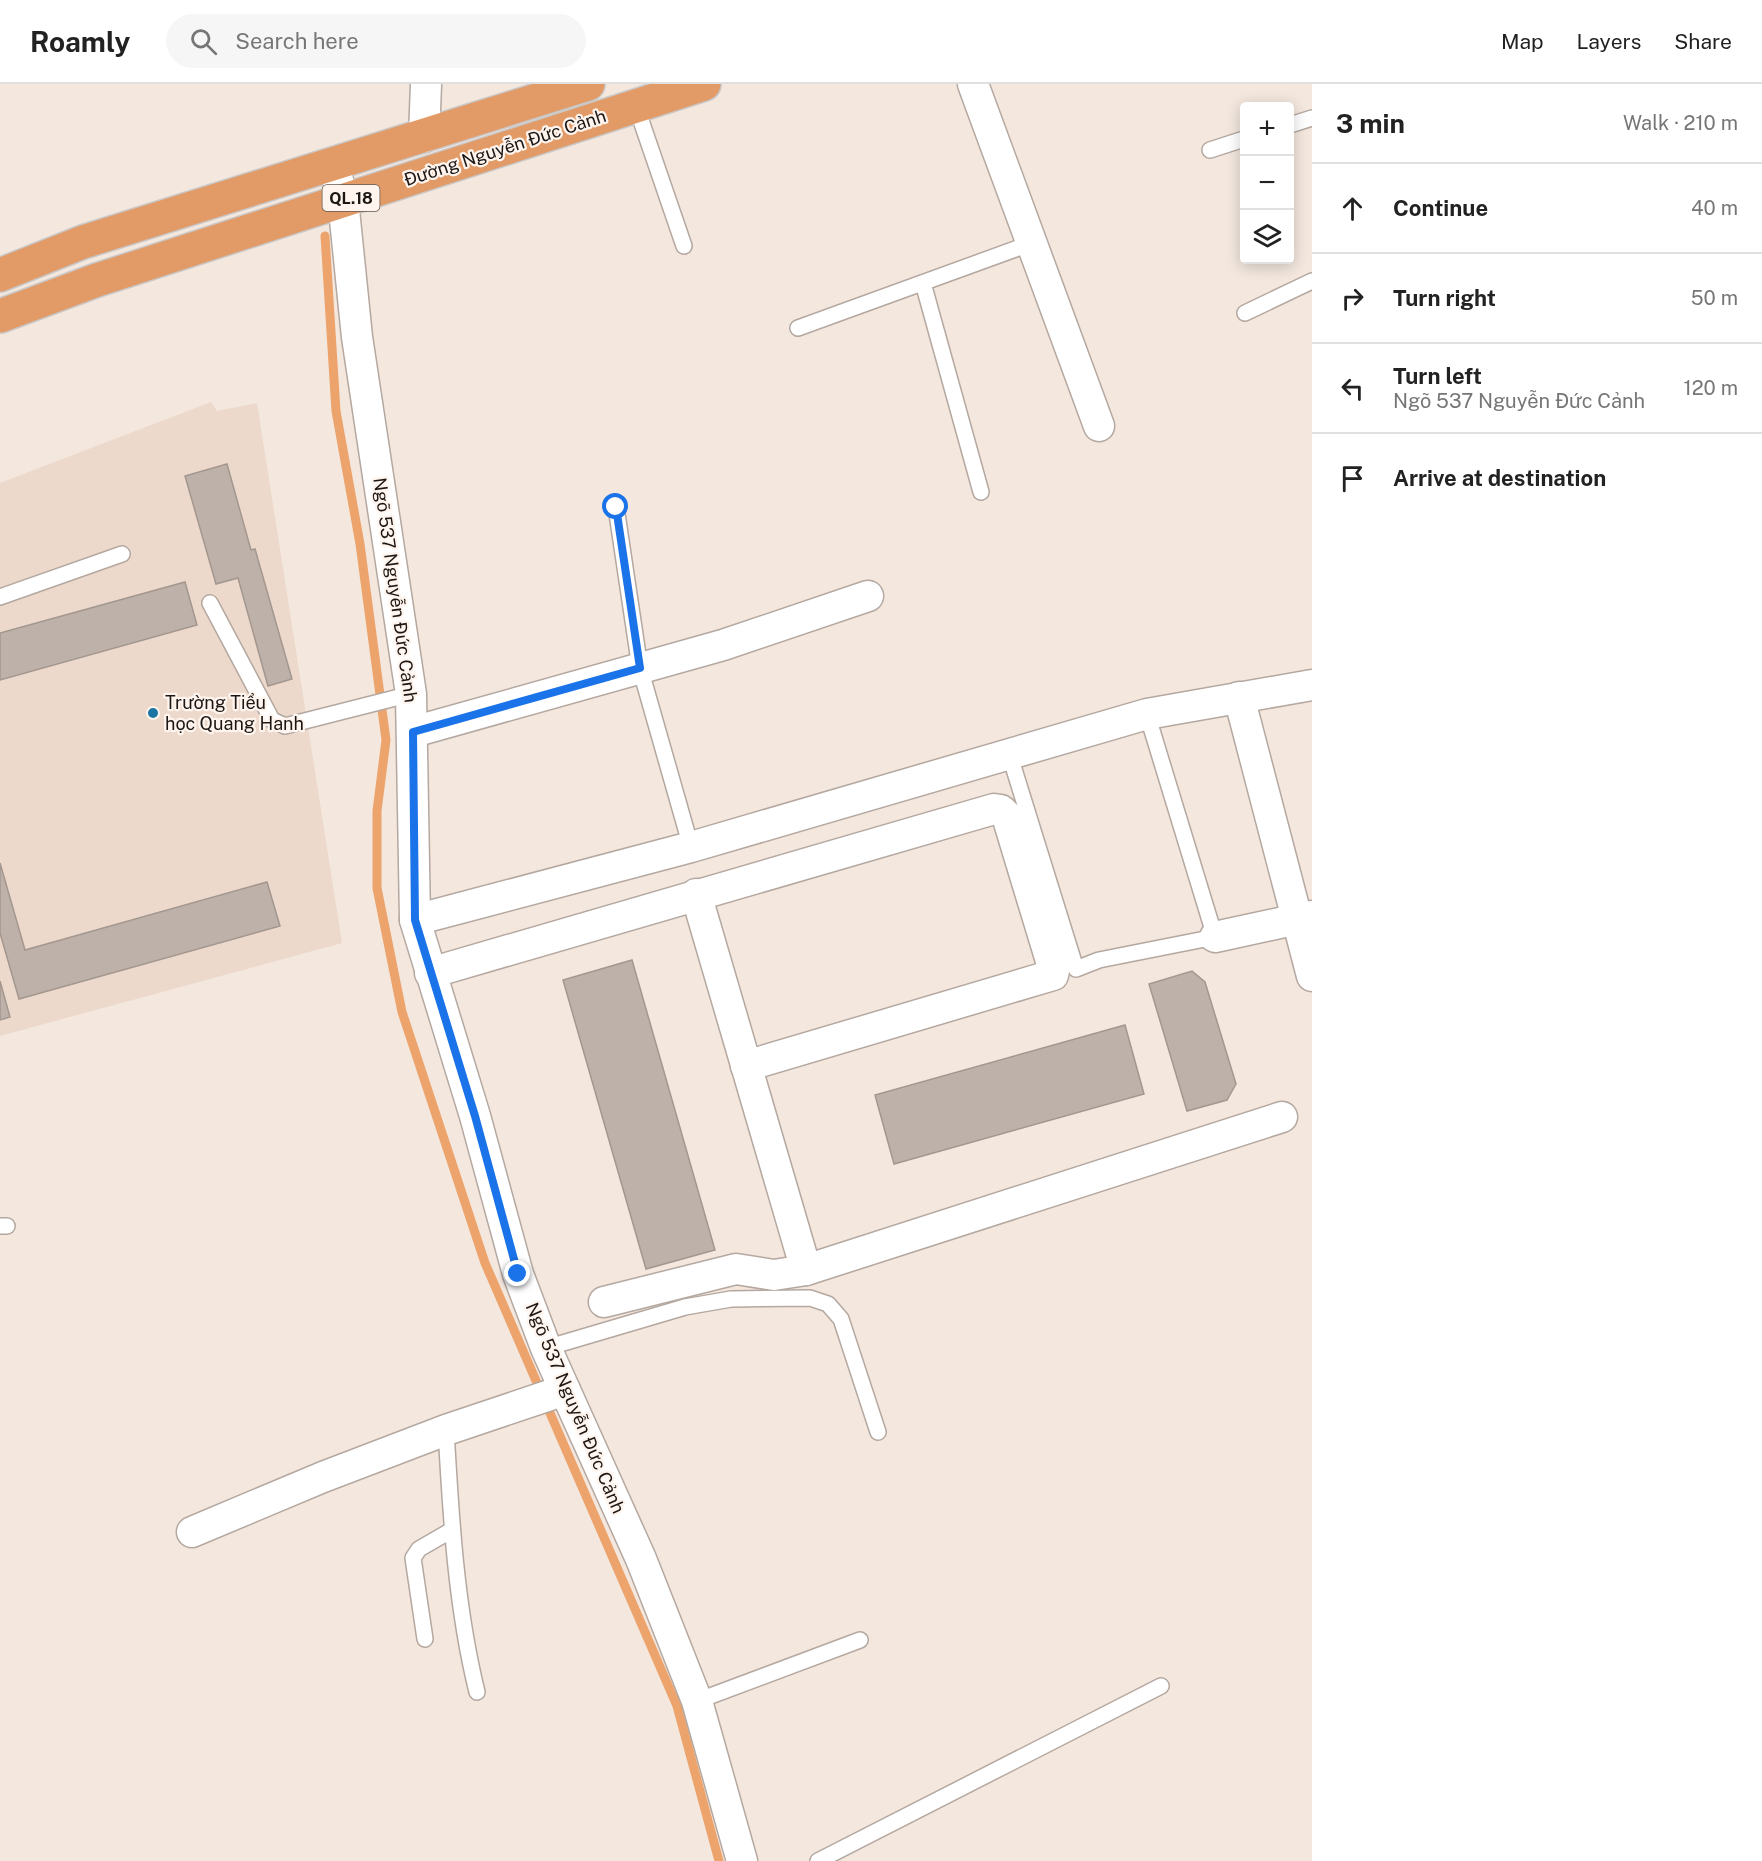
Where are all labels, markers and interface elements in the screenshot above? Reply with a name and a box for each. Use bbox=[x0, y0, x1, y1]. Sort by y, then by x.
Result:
search box bbox=[166, 14, 586, 68]
text: Roamly bbox=[30, 25, 130, 58]
icon: search bbox=[187, 25, 220, 58]
text: Search here bbox=[235, 28, 359, 54]
text: Map bbox=[1501, 29, 1544, 54]
text: Layers bbox=[1577, 29, 1641, 54]
text: Share bbox=[1674, 29, 1732, 54]
map controls bbox=[1240, 102, 1294, 264]
button: + bbox=[1240, 102, 1294, 156]
street label: Đường Nguyễn Đức Cảnh bbox=[401, 105, 609, 190]
text: 3 min bbox=[1336, 108, 1405, 139]
text: Walk · 210 m bbox=[1623, 111, 1738, 135]
button: − bbox=[1240, 156, 1294, 210]
road number: QL.18 bbox=[322, 185, 380, 211]
icon: ahead bbox=[1336, 192, 1369, 225]
text: Continue bbox=[1393, 195, 1488, 221]
text: 40 m bbox=[1691, 196, 1738, 220]
button: layers bbox=[1240, 210, 1294, 264]
icon: right bbox=[1336, 282, 1369, 315]
text: Turn right bbox=[1393, 285, 1496, 311]
text: 50 m bbox=[1691, 286, 1738, 310]
text: Turn left bbox=[1393, 363, 1482, 389]
icon: left bbox=[1336, 372, 1369, 405]
text: 120 m bbox=[1684, 376, 1738, 400]
text: Ngõ 537 Nguyễn Đức Cảnh bbox=[1393, 389, 1645, 413]
icon: arrive bbox=[1336, 462, 1369, 495]
text: Arrive at destination bbox=[1393, 465, 1606, 491]
street label: Ngõ 537 Nguyễn Đức Cảnh bbox=[369, 476, 422, 704]
route start bbox=[602, 493, 628, 519]
place label: Trường Tiểu học Quang Hanh bbox=[165, 692, 304, 734]
marker: Trường Tiểu học Quang Hanh bbox=[146, 706, 160, 720]
route end bbox=[504, 1260, 530, 1286]
street label: Ngõ 537 Nguyễn Đức Cảnh bbox=[521, 1299, 629, 1516]

